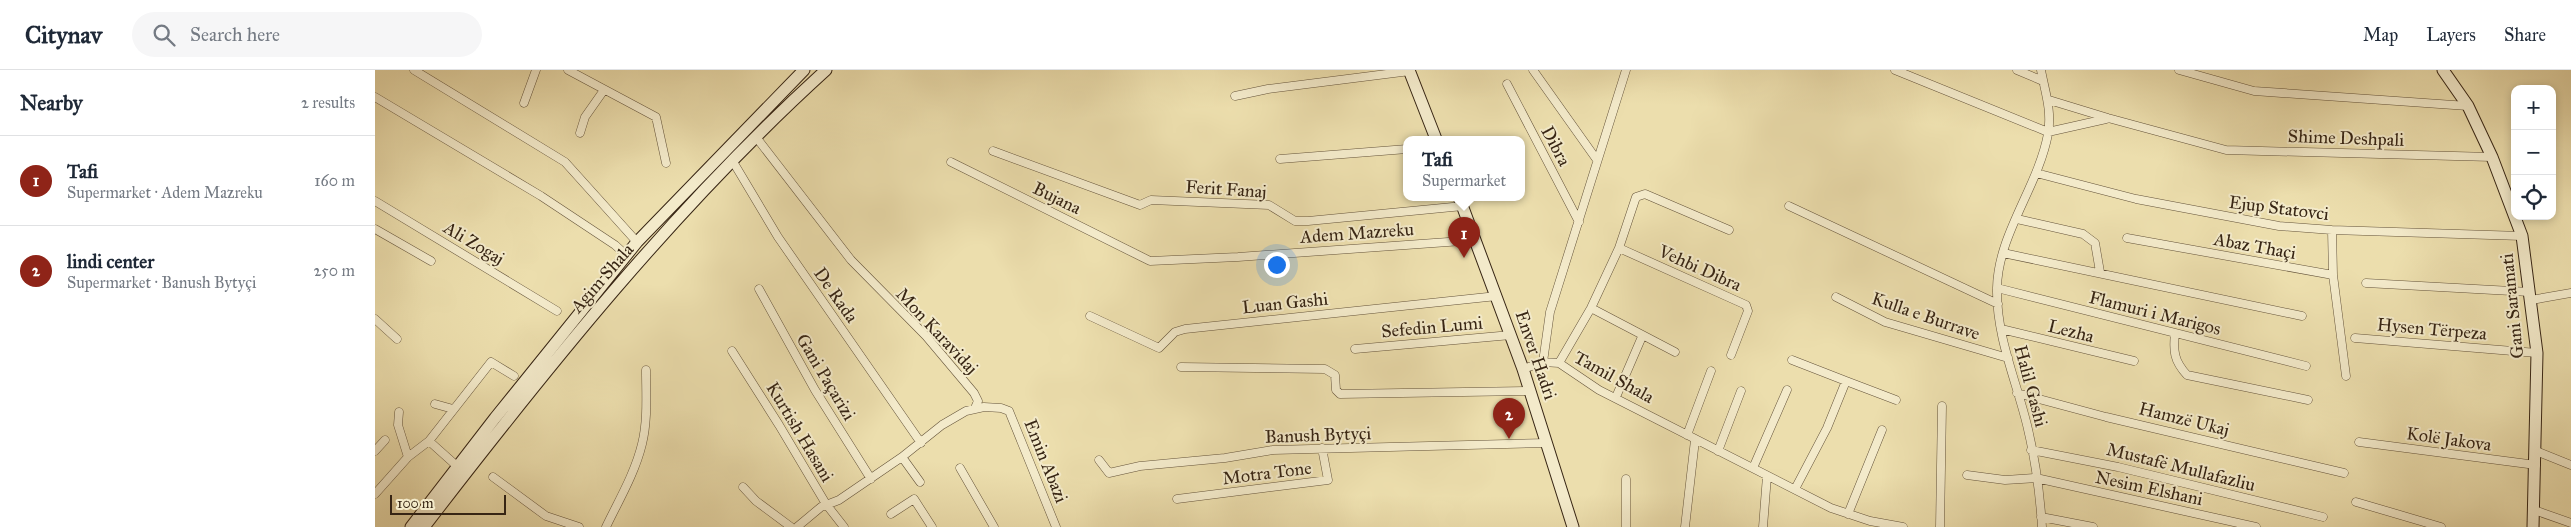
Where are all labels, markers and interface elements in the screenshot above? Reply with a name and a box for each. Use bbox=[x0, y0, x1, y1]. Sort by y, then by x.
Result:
search box bbox=[132, 12, 482, 57]
text: Citynav bbox=[25, 20, 102, 50]
icon: search bbox=[150, 21, 178, 49]
text: Search here bbox=[190, 23, 280, 46]
text: Map bbox=[2363, 24, 2398, 46]
text: Layers bbox=[2426, 24, 2476, 46]
text: Share bbox=[2504, 24, 2546, 46]
map controls bbox=[2511, 85, 2556, 220]
button: + bbox=[2511, 85, 2556, 130]
text: Nearby bbox=[20, 90, 83, 116]
text: 2 results bbox=[301, 93, 355, 112]
street label: Dibra bbox=[1536, 122, 1576, 170]
street label: Shime Deshpali bbox=[2287, 125, 2405, 151]
button: − bbox=[2511, 130, 2556, 175]
popup bbox=[1403, 136, 1525, 201]
text: Tafi bbox=[1422, 148, 1453, 171]
text: Tafi bbox=[67, 160, 98, 183]
text: 1 bbox=[33, 171, 39, 190]
text: 160 m bbox=[314, 171, 355, 190]
text: Supermarket bbox=[1422, 171, 1506, 190]
street label: Ferit Fanaj bbox=[1185, 175, 1267, 203]
button: locate bbox=[2511, 175, 2556, 220]
street label: Bujana bbox=[1029, 177, 1085, 219]
text: Supermarket · Adem Mazreku bbox=[67, 183, 263, 202]
street label: Ejup Statovci bbox=[2228, 191, 2330, 225]
street label: Ali Zogaj bbox=[438, 216, 508, 270]
pin: 1 bbox=[1448, 217, 1480, 258]
street label: Adem Mazreku bbox=[1298, 218, 1415, 248]
street label: Abaz Thaçi bbox=[2211, 228, 2298, 264]
street label: Agim Shala bbox=[565, 238, 639, 319]
street label: Vehbi Dibra bbox=[1654, 240, 1745, 296]
text: lindi center bbox=[67, 250, 154, 273]
your location bbox=[1264, 252, 1290, 278]
street label: Gani Saramati bbox=[2496, 252, 2528, 360]
text: 2 bbox=[32, 261, 40, 280]
text: 250 m bbox=[314, 261, 355, 280]
street label: De Rada bbox=[809, 263, 863, 327]
text: Supermarket · Banush Bytyçi bbox=[67, 273, 256, 292]
street label: Mon Karavidaj bbox=[891, 283, 983, 379]
street label: Flamuri i Marigos bbox=[2086, 286, 2223, 341]
street label: Kulla e Burrave bbox=[1869, 287, 1983, 345]
street label: Luan Gashi bbox=[1241, 288, 1329, 318]
street label: Enver Hadri bbox=[1510, 308, 1562, 403]
street label: Sefedin Lumi bbox=[1380, 312, 1484, 342]
street label: Hysen Tërpeza bbox=[2376, 313, 2488, 345]
street label: Lezha bbox=[2046, 315, 2097, 347]
street label: Gani Paçarizi bbox=[792, 330, 860, 424]
street label: Halil Gashi bbox=[2010, 343, 2053, 429]
street label: Tamil Shala bbox=[1570, 346, 1658, 408]
street label: Kurtish Hasani bbox=[762, 378, 838, 486]
street label: Hamzë Ukaj bbox=[2136, 397, 2232, 441]
pin: 2 bbox=[1493, 398, 1525, 439]
street label: Emin Abazi bbox=[1019, 416, 1073, 506]
street label: Banush Bytyçi bbox=[1264, 422, 1372, 448]
street label: Kolë Jakova bbox=[2405, 422, 2493, 457]
street label: Mustafë Mullafazliu bbox=[2104, 438, 2258, 496]
street label: Motra Tone bbox=[1221, 457, 1313, 489]
street label: Nesim Elshani bbox=[2093, 466, 2205, 510]
scale bar bbox=[390, 492, 506, 515]
text: 100 m bbox=[397, 495, 434, 512]

